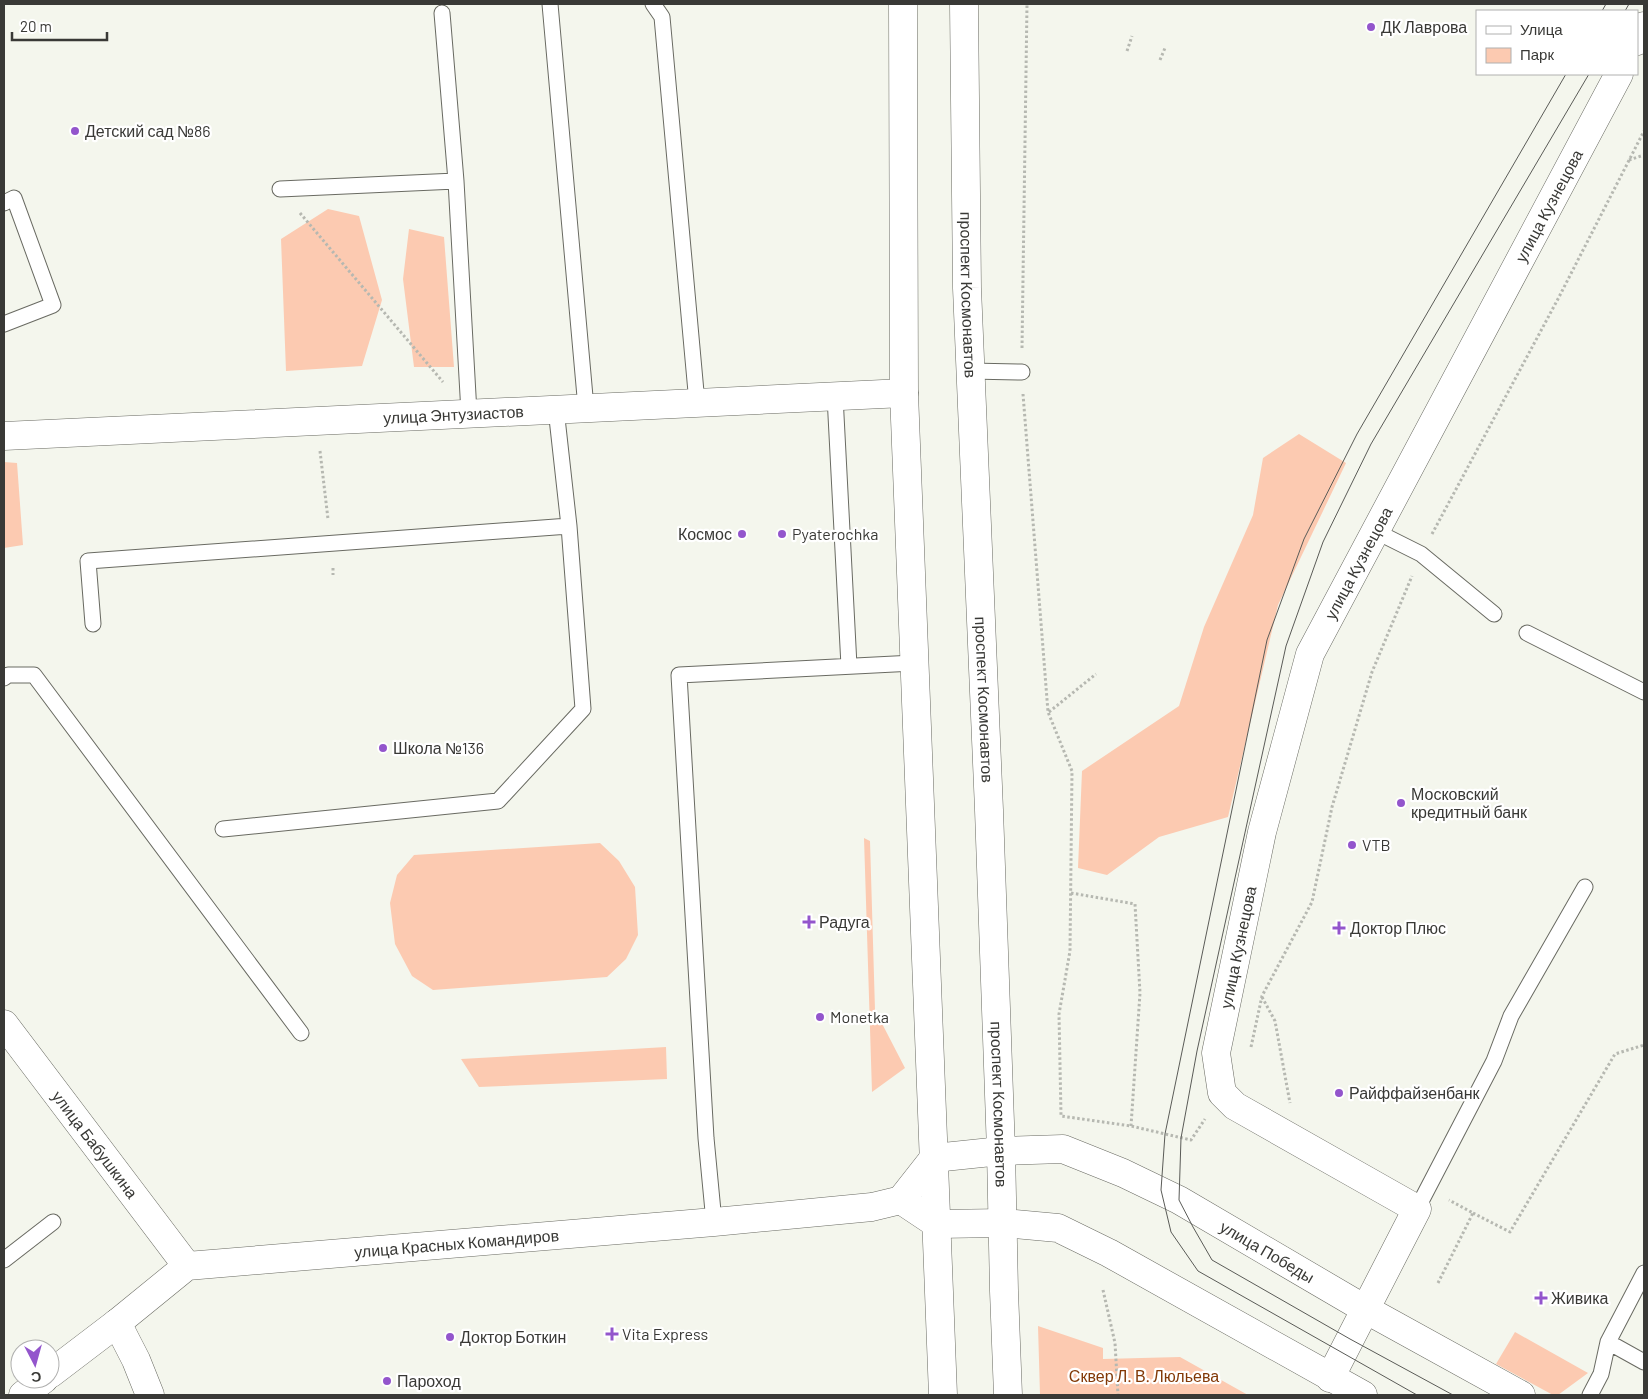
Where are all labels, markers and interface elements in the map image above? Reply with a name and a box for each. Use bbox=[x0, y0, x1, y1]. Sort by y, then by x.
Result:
scale bar bbox=[12, 10, 108, 42]
legend bbox=[1476, 10, 1638, 75]
text: 20 m bbox=[20, 17, 52, 35]
place label: ДК Лаврова bbox=[1381, 17, 1467, 36]
text: Улица bbox=[1520, 20, 1563, 38]
marker: ДК Лаврова bbox=[1365, 21, 1377, 33]
text: Парк bbox=[1520, 45, 1554, 63]
place label: Детский сад №86 bbox=[85, 121, 211, 140]
marker: Детский сад №86 bbox=[69, 125, 81, 137]
street label: улица Кузнецова bbox=[1511, 146, 1586, 265]
street label: проспект Космонавтов bbox=[957, 212, 981, 378]
street label: улица Энтузиастов bbox=[383, 401, 524, 427]
street label: улица Кузнецова bbox=[1320, 503, 1396, 622]
place label: Космос bbox=[678, 524, 732, 543]
place label: Pyaterochka bbox=[792, 524, 878, 543]
marker: Космос bbox=[736, 528, 748, 540]
marker: Pyaterochka bbox=[776, 528, 788, 540]
street label: проспект Космонавтов bbox=[972, 616, 998, 783]
place label: Школа №136 bbox=[393, 738, 484, 757]
marker: Школа №136 bbox=[377, 742, 389, 754]
place label: Московский кредитный банк bbox=[1411, 784, 1528, 821]
marker: Московский кредитный банк bbox=[1395, 797, 1407, 809]
place label: VTB bbox=[1362, 835, 1391, 854]
marker: VTB bbox=[1346, 839, 1358, 851]
street label: улица Кузнецова bbox=[1215, 884, 1260, 1010]
place label: Радуга bbox=[819, 912, 870, 931]
marker: Радуга bbox=[803, 916, 815, 928]
place label: Доктор Плюс bbox=[1350, 918, 1446, 937]
marker: Доктор Плюс bbox=[1332, 921, 1346, 935]
place label: Monetka bbox=[830, 1007, 889, 1026]
marker: Monetka bbox=[814, 1011, 826, 1023]
street label: проспект Космонавтов bbox=[987, 1021, 1012, 1188]
place label: Райффайзенбанк bbox=[1349, 1083, 1481, 1102]
street label: улица Бабушкина bbox=[49, 1087, 142, 1202]
marker: Райффайзенбанк bbox=[1333, 1087, 1345, 1099]
street label: улица Победы bbox=[1217, 1216, 1318, 1286]
street label: улица Красных Командиров bbox=[353, 1225, 560, 1261]
place label: Живика bbox=[1551, 1288, 1609, 1307]
marker: Живика bbox=[1535, 1292, 1547, 1304]
place label: Vita Express bbox=[622, 1324, 708, 1343]
place label: Доктор Боткин bbox=[460, 1327, 566, 1346]
marker: Vita Express bbox=[606, 1328, 618, 1340]
marker: Доктор Боткин bbox=[444, 1331, 456, 1343]
north arrow bbox=[10, 1339, 60, 1389]
park label: Сквер Л. В. Люльева bbox=[1069, 1366, 1219, 1385]
text: С bbox=[30, 1368, 42, 1386]
place label: Пароход bbox=[397, 1371, 461, 1390]
marker: Пароход bbox=[381, 1375, 393, 1387]

